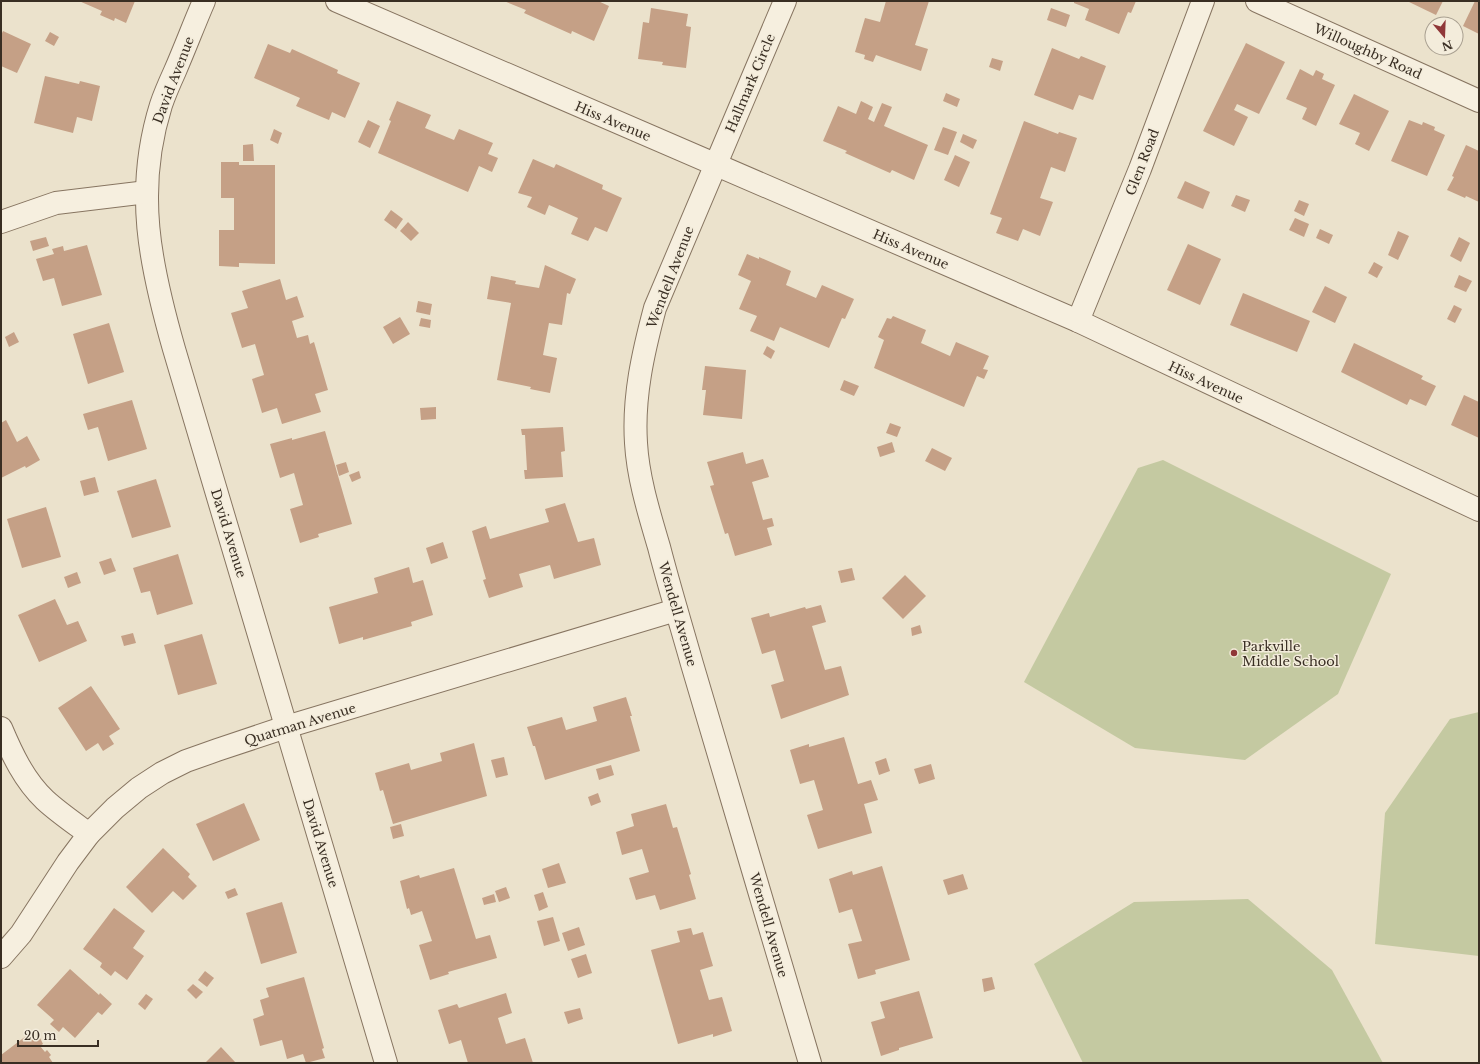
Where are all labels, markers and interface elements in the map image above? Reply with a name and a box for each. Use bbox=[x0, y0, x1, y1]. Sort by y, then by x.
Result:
north arrow bbox=[1424, 16, 1464, 56]
street label: Willoughby Road bbox=[1310, 20, 1425, 83]
street label: Hallmark Circle bbox=[722, 31, 779, 135]
street label: David Avenue bbox=[149, 34, 198, 126]
text: N bbox=[1439, 37, 1454, 54]
street label: Hiss Avenue bbox=[572, 98, 653, 145]
street label: Glen Road bbox=[1122, 126, 1163, 198]
street label: Wendell Avenue bbox=[643, 224, 698, 332]
street label: Hiss Avenue bbox=[870, 226, 951, 273]
street label: Hiss Avenue bbox=[1165, 358, 1246, 407]
street label: David Avenue bbox=[207, 487, 250, 580]
street label: Wendell Avenue bbox=[654, 559, 701, 668]
place label: Parkville Middle School bbox=[1242, 638, 1339, 670]
marker: Parkville Middle School bbox=[1229, 648, 1239, 658]
street label: Quatman Avenue bbox=[242, 699, 358, 750]
street label: David Avenue bbox=[299, 797, 342, 890]
street label: Wendell Avenue bbox=[745, 870, 792, 979]
scale bar bbox=[18, 1022, 98, 1048]
text: 20 m bbox=[24, 1028, 56, 1043]

